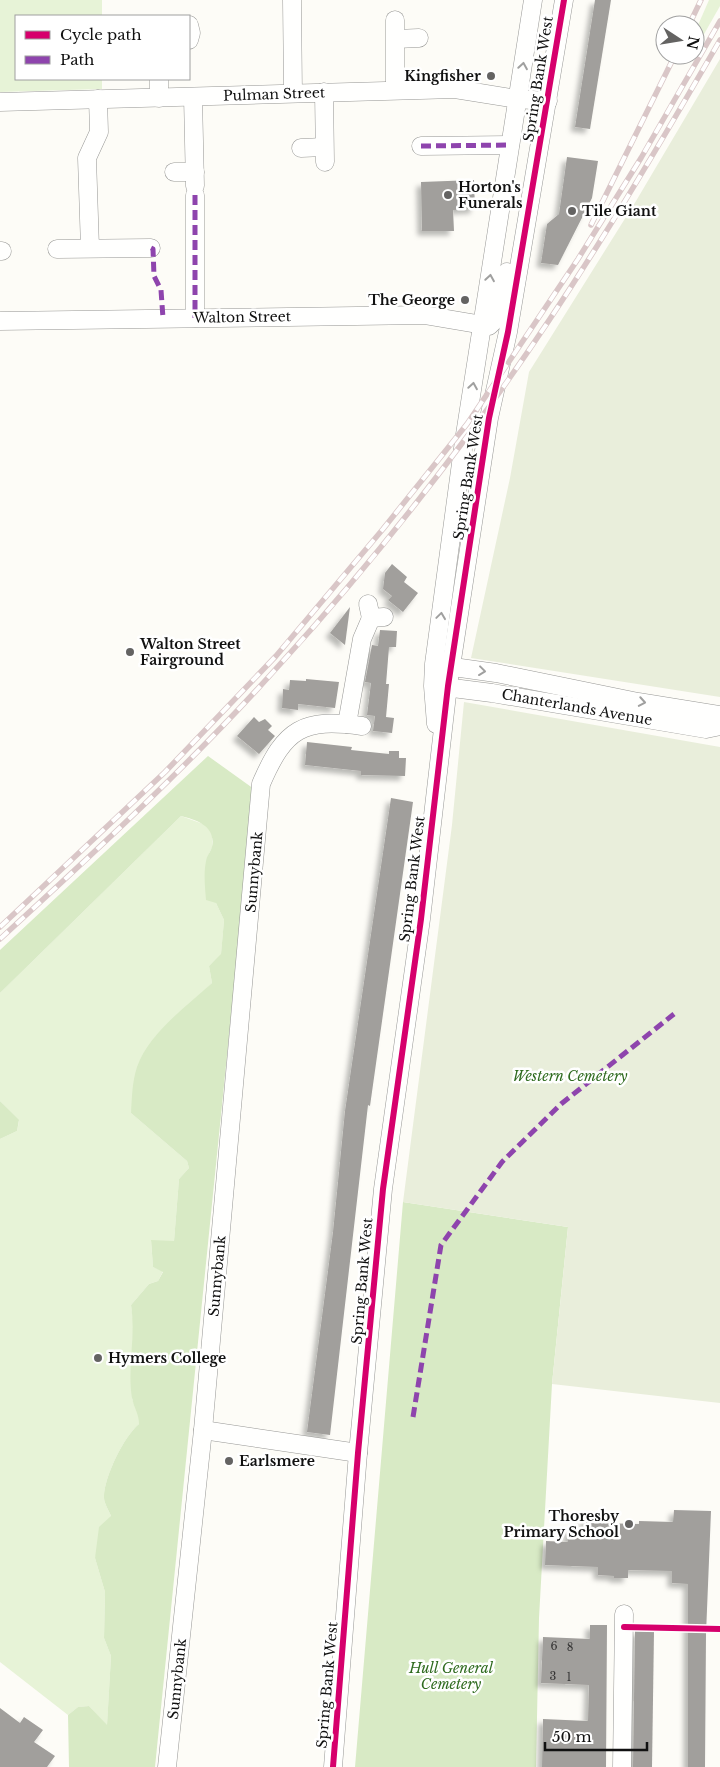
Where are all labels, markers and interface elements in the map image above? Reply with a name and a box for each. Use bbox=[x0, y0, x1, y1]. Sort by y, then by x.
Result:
street label: Spring Bank West bbox=[519, 14, 557, 143]
legend bbox=[15, 15, 190, 80]
north arrow bbox=[655, 15, 705, 65]
text: Cycle path bbox=[60, 25, 142, 44]
text: N bbox=[683, 34, 703, 51]
text: Path bbox=[60, 50, 94, 69]
one-way arrow bbox=[517, 61, 527, 70]
place label: Kingfisher bbox=[404, 67, 481, 85]
marker: Kingfisher bbox=[485, 70, 497, 82]
street label: Pulman Street bbox=[223, 83, 326, 105]
place label: Horton's Funerals bbox=[458, 178, 523, 212]
marker: Horton's Funerals bbox=[442, 189, 454, 201]
place label: Tile Giant bbox=[582, 202, 657, 220]
marker: Tile Giant bbox=[566, 205, 578, 217]
one-way arrow bbox=[484, 274, 495, 282]
place label: The George bbox=[368, 291, 455, 309]
marker: The George bbox=[459, 294, 471, 306]
street label: Walton Street bbox=[192, 307, 292, 327]
one-way arrow bbox=[468, 381, 478, 390]
street label: Spring Bank West bbox=[449, 412, 487, 541]
one-way arrow bbox=[435, 612, 445, 620]
place label: Walton Street Fairground bbox=[139, 635, 241, 669]
marker: Walton Street Fairground bbox=[124, 646, 136, 658]
one-way arrow bbox=[479, 665, 487, 676]
street label: Chanterlands Avenue bbox=[500, 685, 654, 729]
one-way arrow bbox=[637, 697, 646, 707]
street label: Spring Bank West bbox=[395, 814, 429, 943]
street label: Sunnybank bbox=[241, 830, 267, 913]
park label: Western Cemetery bbox=[512, 1067, 628, 1085]
street label: Spring Bank West bbox=[348, 1216, 377, 1345]
street label: Sunnybank bbox=[204, 1234, 230, 1317]
place label: Hymers College bbox=[108, 1349, 226, 1367]
marker: Hymers College bbox=[92, 1352, 104, 1364]
place label: Earlsmere bbox=[239, 1452, 315, 1470]
marker: Earlsmere bbox=[223, 1455, 235, 1467]
place label: Thoresby Primary School bbox=[503, 1507, 620, 1541]
marker: Thoresby Primary School bbox=[623, 1518, 635, 1530]
street label: Spring Bank West bbox=[313, 1620, 342, 1749]
street label: Sunnybank bbox=[164, 1637, 190, 1720]
house number: 6 bbox=[550, 1639, 558, 1653]
house number: 8 bbox=[567, 1640, 573, 1654]
park label: Hull General Cemetery bbox=[408, 1659, 494, 1693]
house number: 3 bbox=[550, 1669, 557, 1683]
house number: 1 bbox=[567, 1670, 572, 1684]
scale bar bbox=[545, 1720, 648, 1752]
text: 50 m bbox=[552, 1727, 592, 1746]

